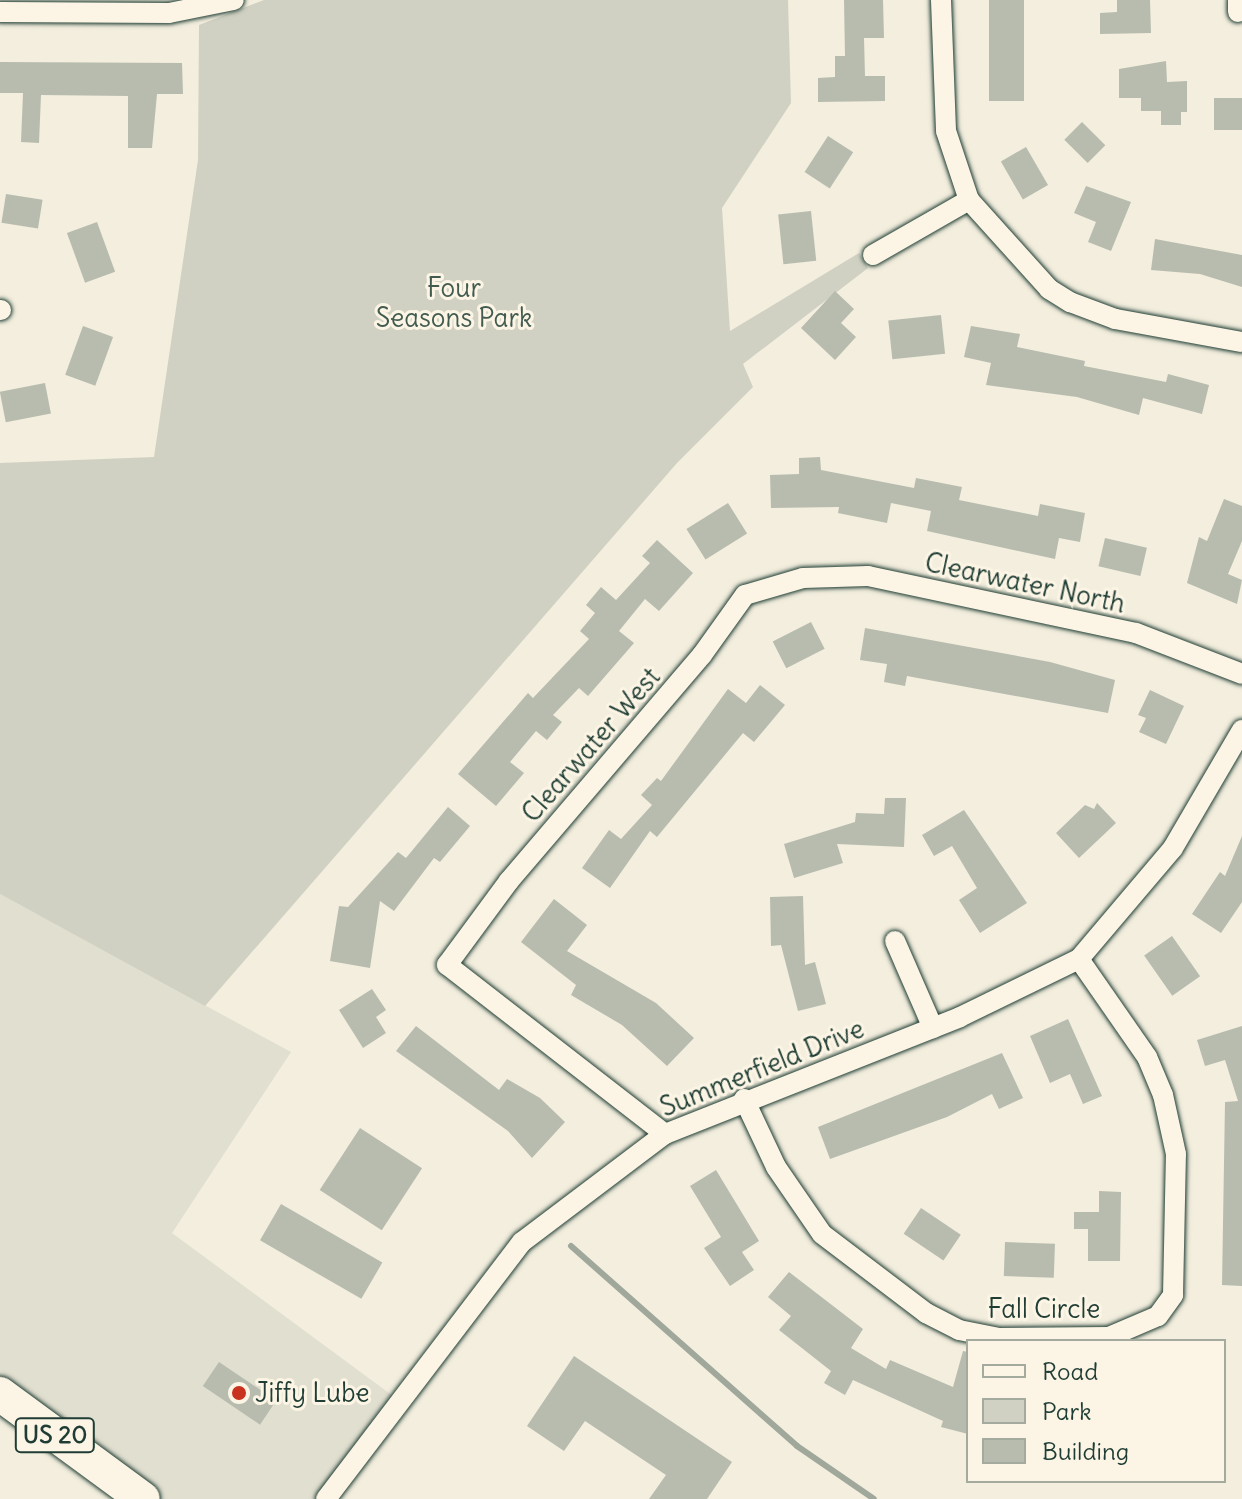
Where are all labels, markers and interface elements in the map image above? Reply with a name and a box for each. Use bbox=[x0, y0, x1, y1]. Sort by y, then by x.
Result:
park label: Four Seasons Park bbox=[376, 272, 532, 334]
street label: Clearwater North bbox=[922, 547, 1128, 619]
street label: Clearwater West bbox=[516, 661, 666, 829]
street label: Summerfield Drive bbox=[656, 1013, 868, 1123]
street label: Fall Circle bbox=[988, 1293, 1100, 1325]
legend bbox=[966, 1339, 1226, 1483]
text: Road bbox=[1042, 1356, 1098, 1386]
place label: Jiffy Lube bbox=[255, 1377, 370, 1409]
marker: Jiffy Lube bbox=[230, 1384, 248, 1402]
text: Park bbox=[1042, 1396, 1092, 1426]
road number: US 20 bbox=[13, 1415, 97, 1455]
text: Building bbox=[1042, 1436, 1129, 1466]

